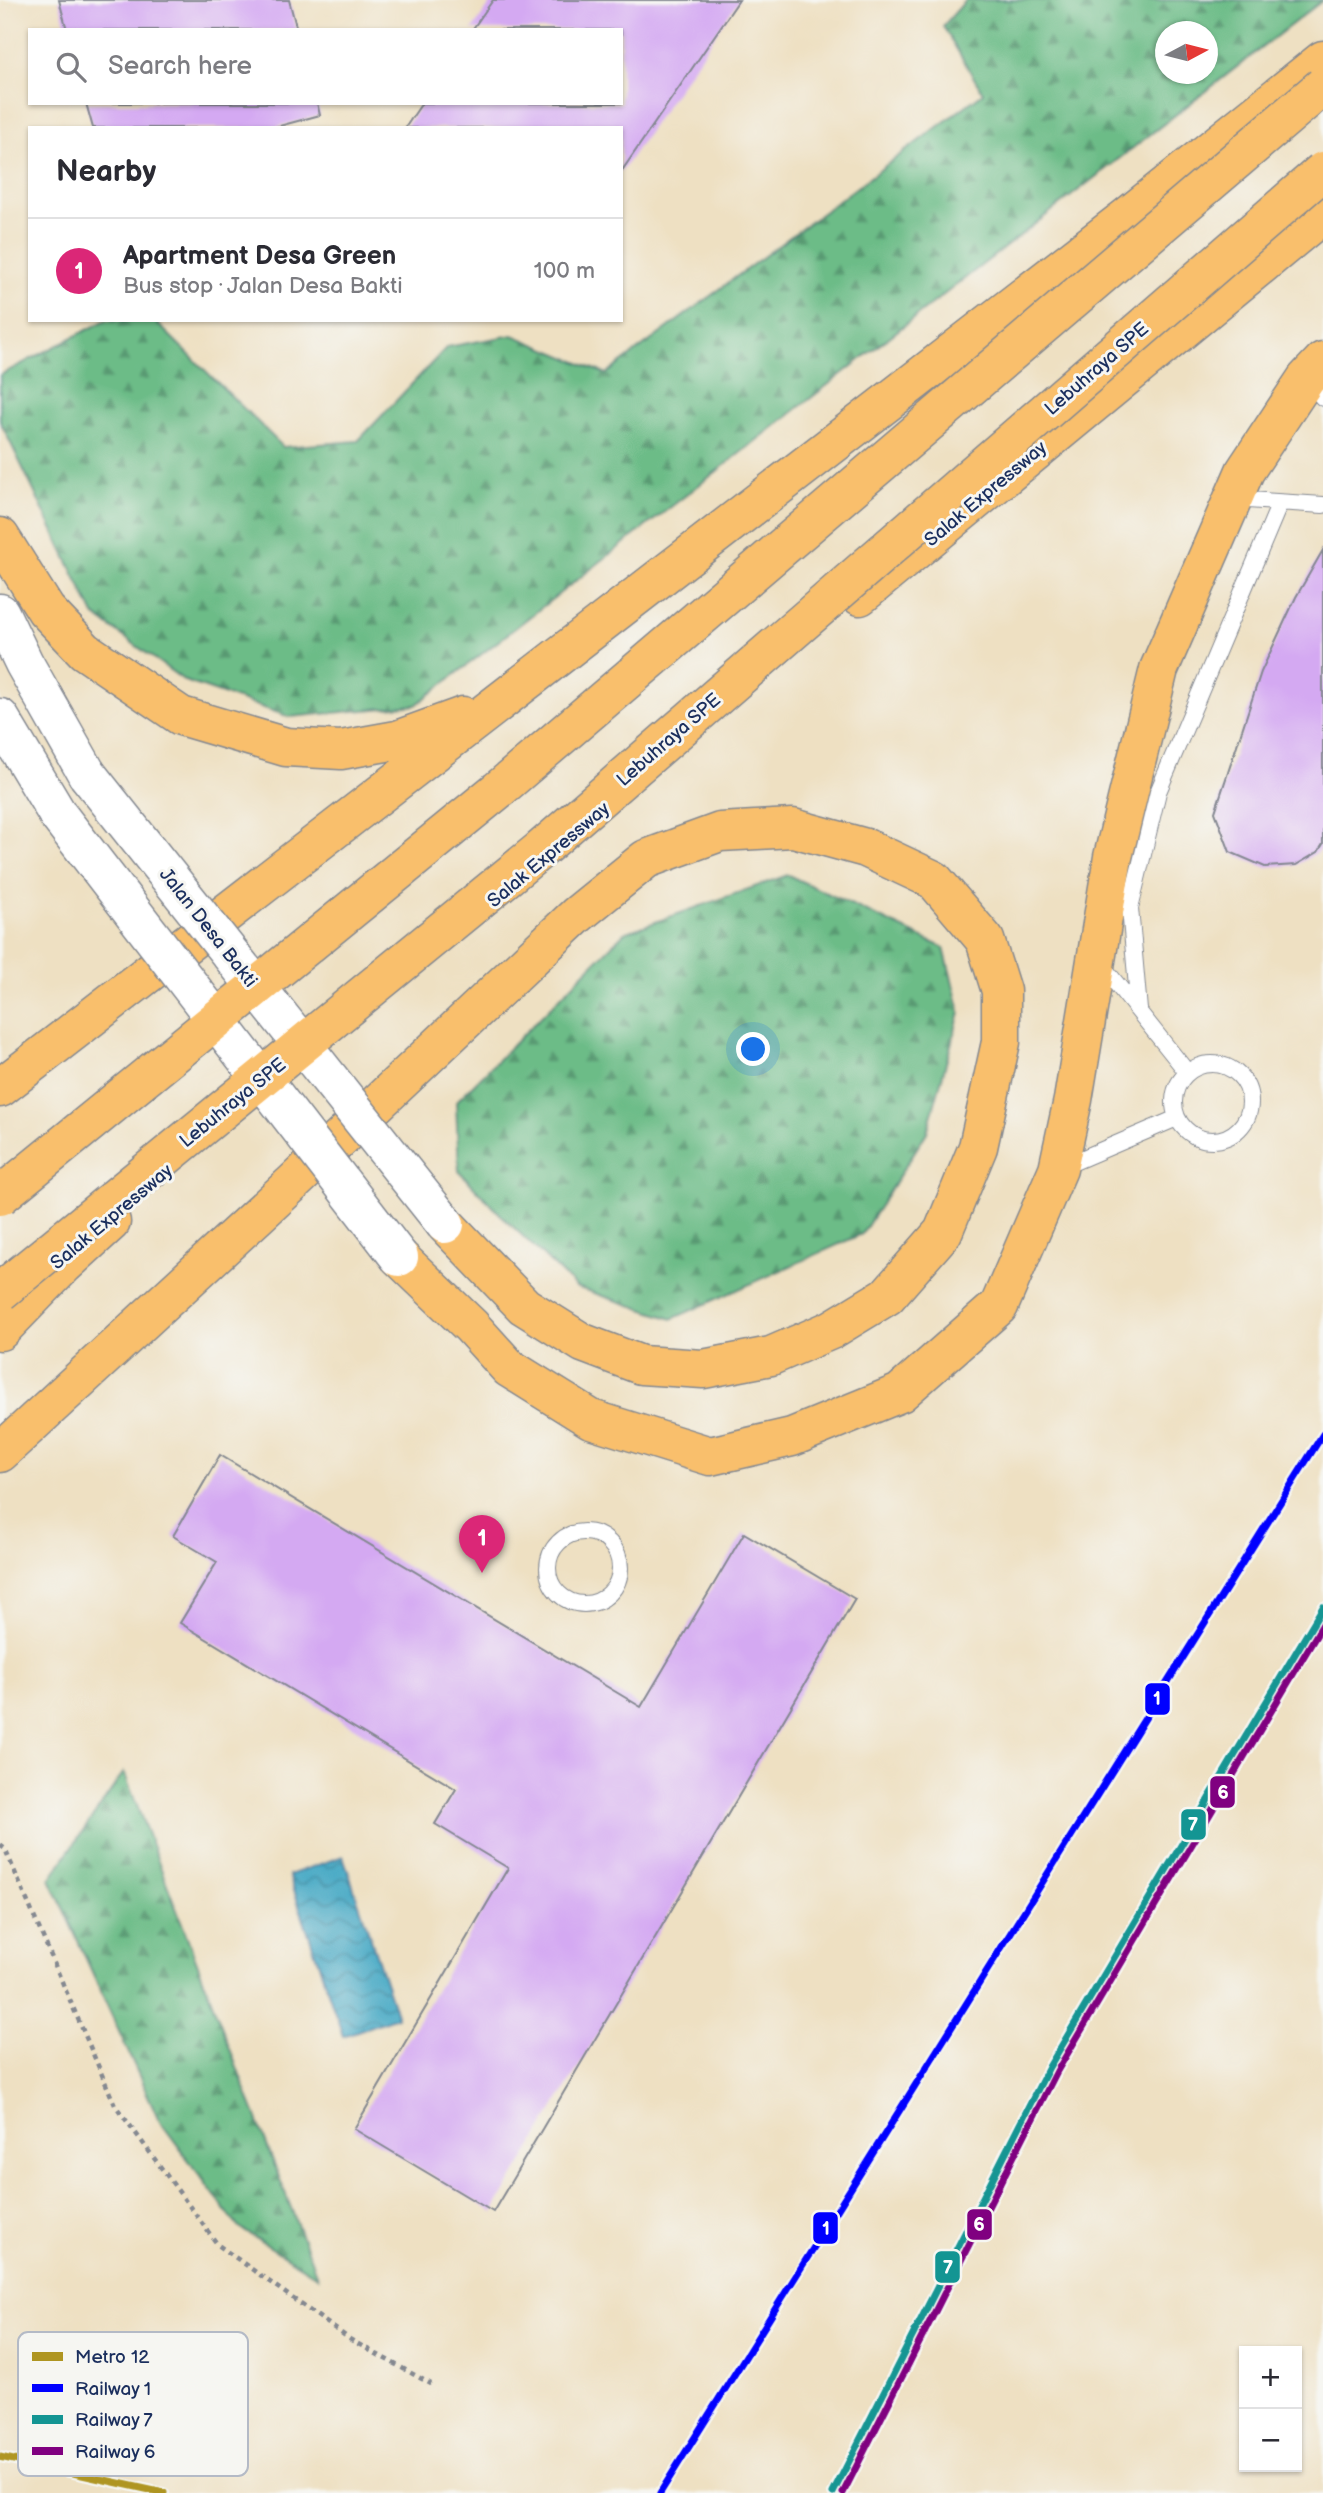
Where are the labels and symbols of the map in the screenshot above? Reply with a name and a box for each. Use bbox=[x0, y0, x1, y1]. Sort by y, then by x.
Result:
north arrow bbox=[1155, 21, 1218, 84]
street label: Lebuhraya SPE bbox=[1040, 318, 1154, 420]
street label: Salak Expressway bbox=[920, 436, 1052, 552]
street label: Lebuhraya SPE bbox=[612, 689, 726, 791]
street label: Salak Expressway bbox=[483, 797, 615, 913]
street label: Jalan Desa Bakti bbox=[154, 864, 262, 992]
your location bbox=[736, 1032, 770, 1066]
street label: Lebuhraya SPE bbox=[175, 1053, 291, 1153]
street label: Salak Expressway bbox=[46, 1159, 178, 1275]
pin: 1 bbox=[459, 1515, 505, 1573]
line badge: 1 bbox=[1144, 1682, 1171, 1716]
text: 1 bbox=[1153, 1688, 1161, 1711]
line badge: 6 bbox=[1209, 1775, 1236, 1809]
text: 6 bbox=[1217, 1782, 1229, 1805]
line badge: 7 bbox=[1180, 1808, 1207, 1841]
text: 7 bbox=[1188, 1814, 1199, 1837]
line badge: 6 bbox=[966, 2208, 993, 2241]
line badge: 1 bbox=[812, 2211, 839, 2245]
text: 6 bbox=[973, 2214, 985, 2237]
text: 1 bbox=[822, 2218, 830, 2241]
line badge: 7 bbox=[934, 2250, 961, 2284]
text: 7 bbox=[943, 2257, 954, 2280]
legend bbox=[18, 2332, 248, 2476]
text: Metro 12 bbox=[75, 2346, 150, 2369]
text: Railway 1 bbox=[75, 2378, 151, 2401]
text: Railway 7 bbox=[75, 2409, 153, 2432]
text: Railway 6 bbox=[75, 2441, 155, 2464]

